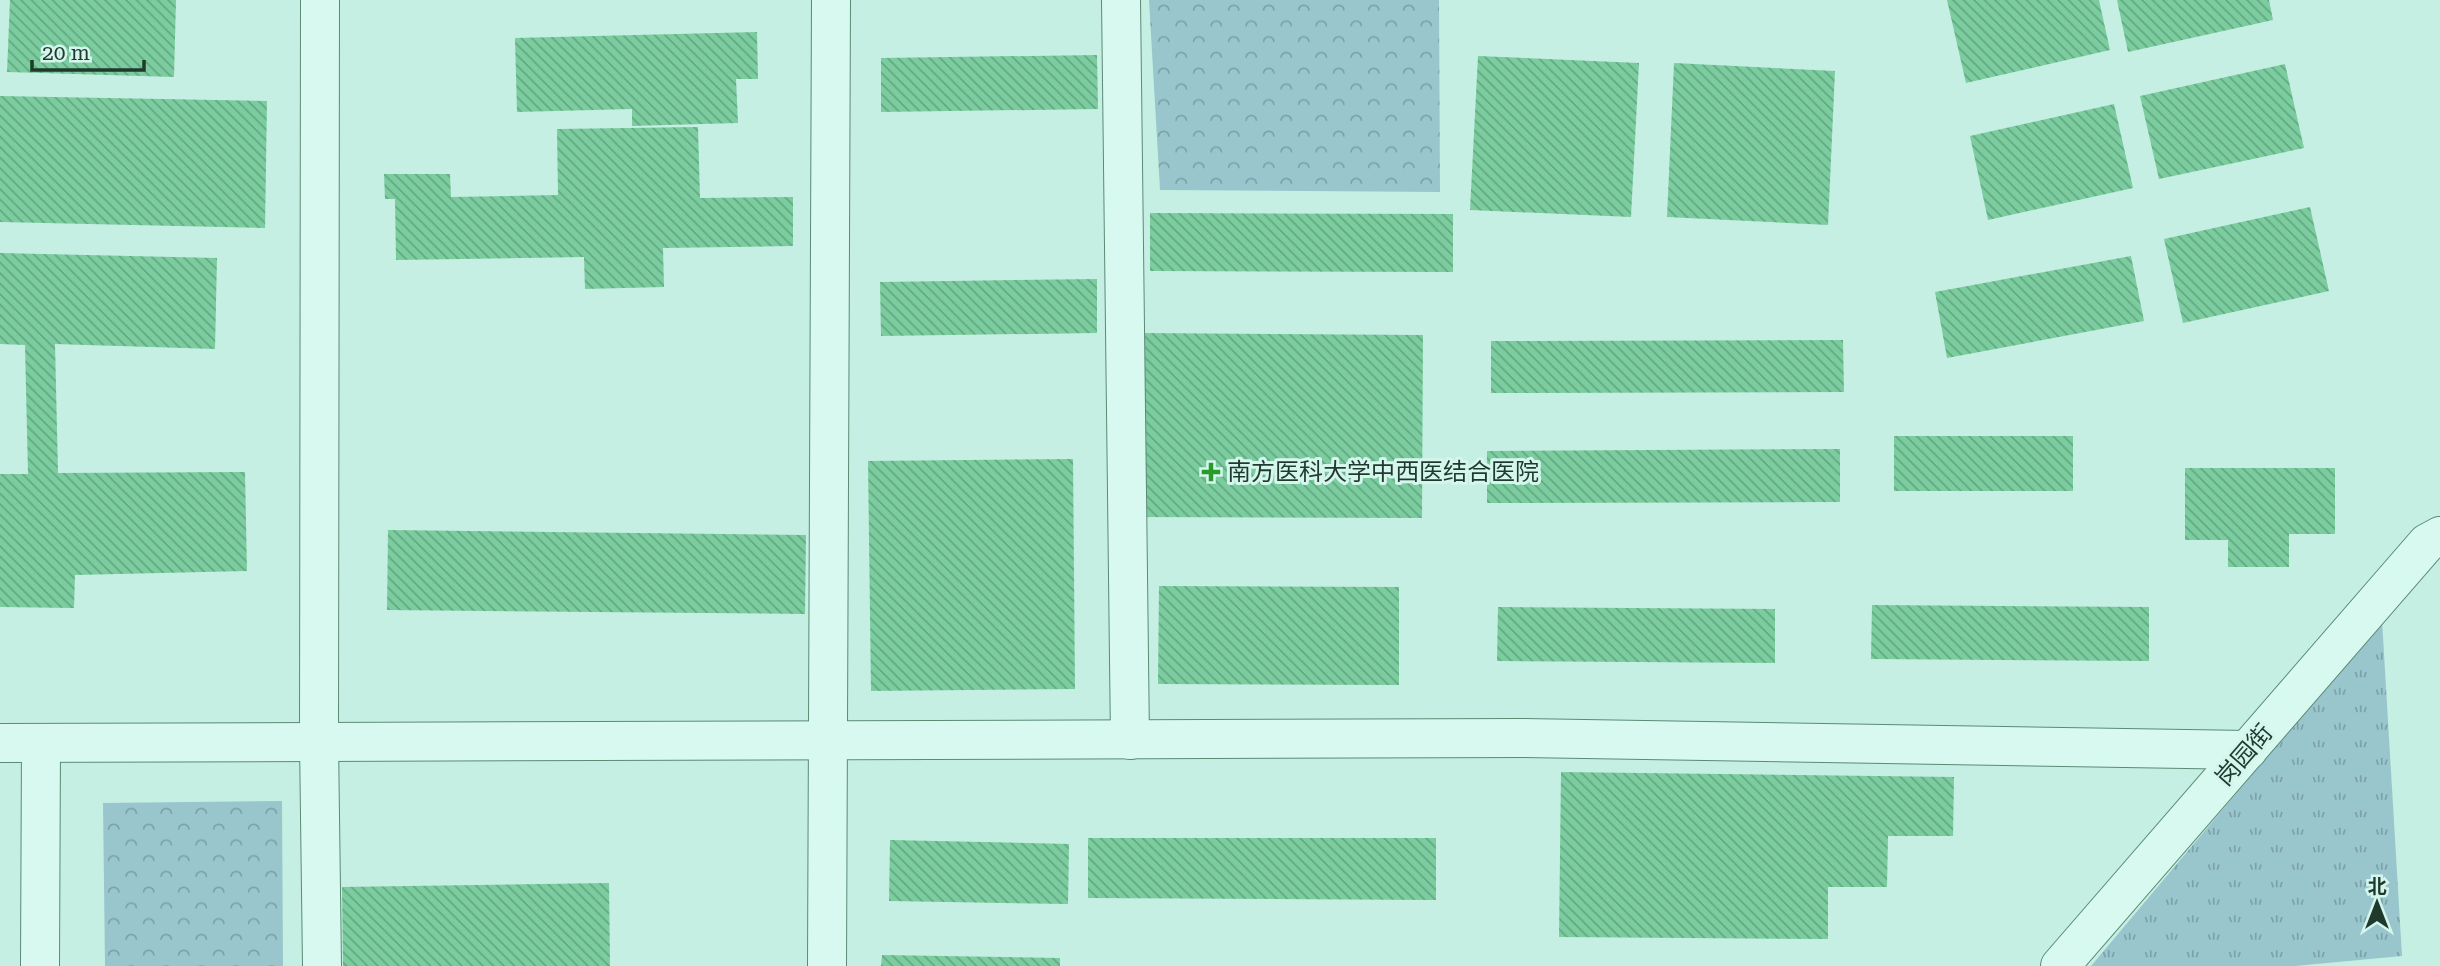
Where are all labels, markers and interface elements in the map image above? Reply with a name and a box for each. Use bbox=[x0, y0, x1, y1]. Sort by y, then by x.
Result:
scale bar bbox=[32, 28, 144, 72]
text: 20 m bbox=[42, 41, 90, 65]
place label: 南方医科大学中西医结合医院 bbox=[1227, 458, 1539, 486]
marker: 南方医科大学中西医结合医院 bbox=[1201, 462, 1221, 482]
street label: 岗园街 bbox=[2210, 719, 2278, 791]
north arrow bbox=[2342, 868, 2412, 938]
text: 北 bbox=[2367, 875, 2387, 898]

